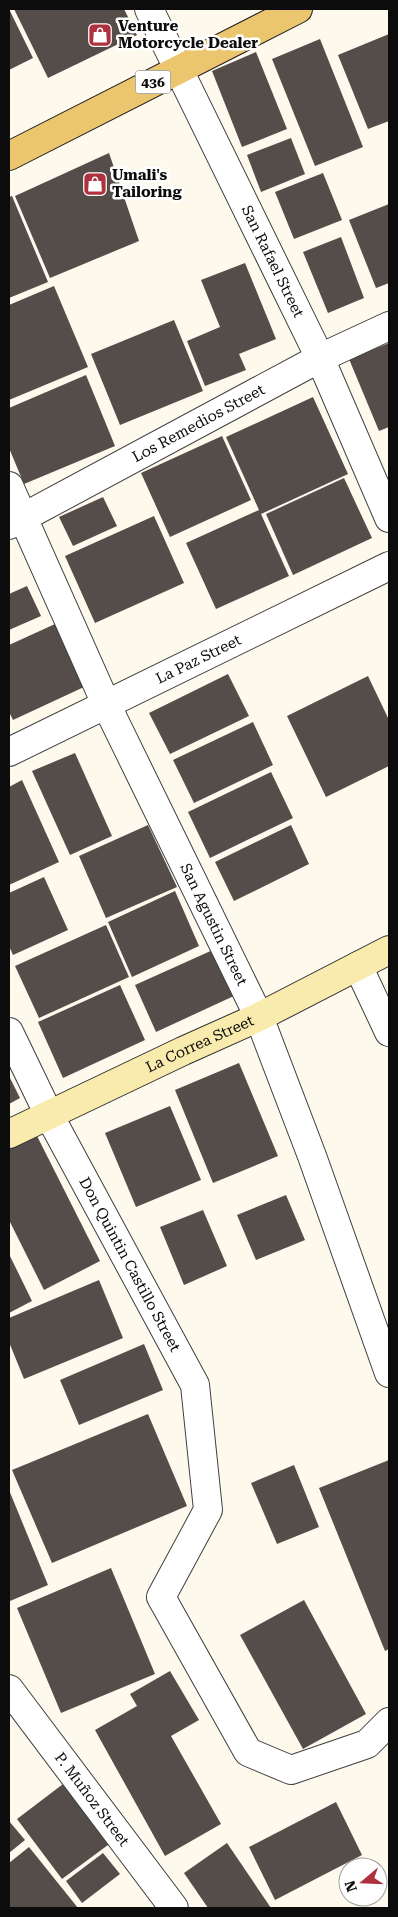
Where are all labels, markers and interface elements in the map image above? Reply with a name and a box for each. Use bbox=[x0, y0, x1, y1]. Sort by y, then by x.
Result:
place label: Venture Motorcycle Dealer bbox=[118, 17, 258, 52]
shop icon: Venture Motorcycle Dealer bbox=[87, 22, 113, 48]
road number: 436 bbox=[136, 70, 170, 94]
place label: Umali's Tailoring bbox=[112, 166, 182, 201]
shop icon: Umali's Tailoring bbox=[82, 171, 108, 197]
street label: San Rafael Street bbox=[238, 202, 308, 321]
street label: Los Remedios Street bbox=[129, 380, 268, 466]
street label: La Paz Street bbox=[153, 631, 244, 688]
street label: San Agustin Street bbox=[176, 860, 251, 989]
street label: La Correa Street bbox=[143, 1011, 257, 1076]
street label: Don Quintin Castillo Street bbox=[75, 1174, 184, 1355]
street label: P. Muñoz Street bbox=[51, 1749, 133, 1850]
north arrow bbox=[338, 1857, 388, 1907]
text: N bbox=[341, 1878, 360, 1894]

